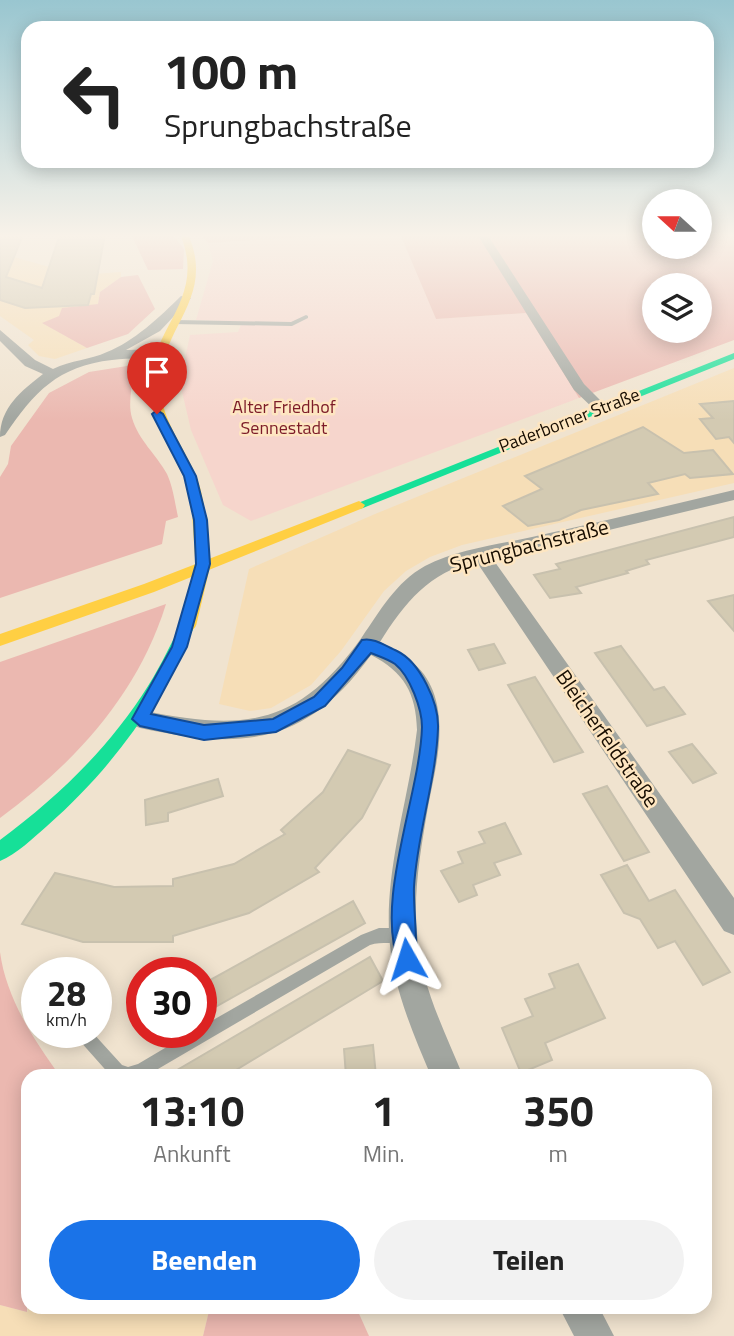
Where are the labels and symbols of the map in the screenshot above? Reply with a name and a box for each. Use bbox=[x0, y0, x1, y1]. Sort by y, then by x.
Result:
north arrow bbox=[642, 189, 712, 259]
pin bbox=[127, 342, 187, 414]
street label: Paderborner Straße bbox=[495, 381, 643, 459]
park label: Alter Friedhof Sennestadt bbox=[232, 393, 336, 441]
street label: Sprungbachstraße bbox=[446, 510, 612, 580]
street label: Bleicherfeldstraße bbox=[548, 662, 668, 814]
position arrow bbox=[370, 922, 444, 996]
speed limit sign: 30 bbox=[126, 957, 217, 1048]

